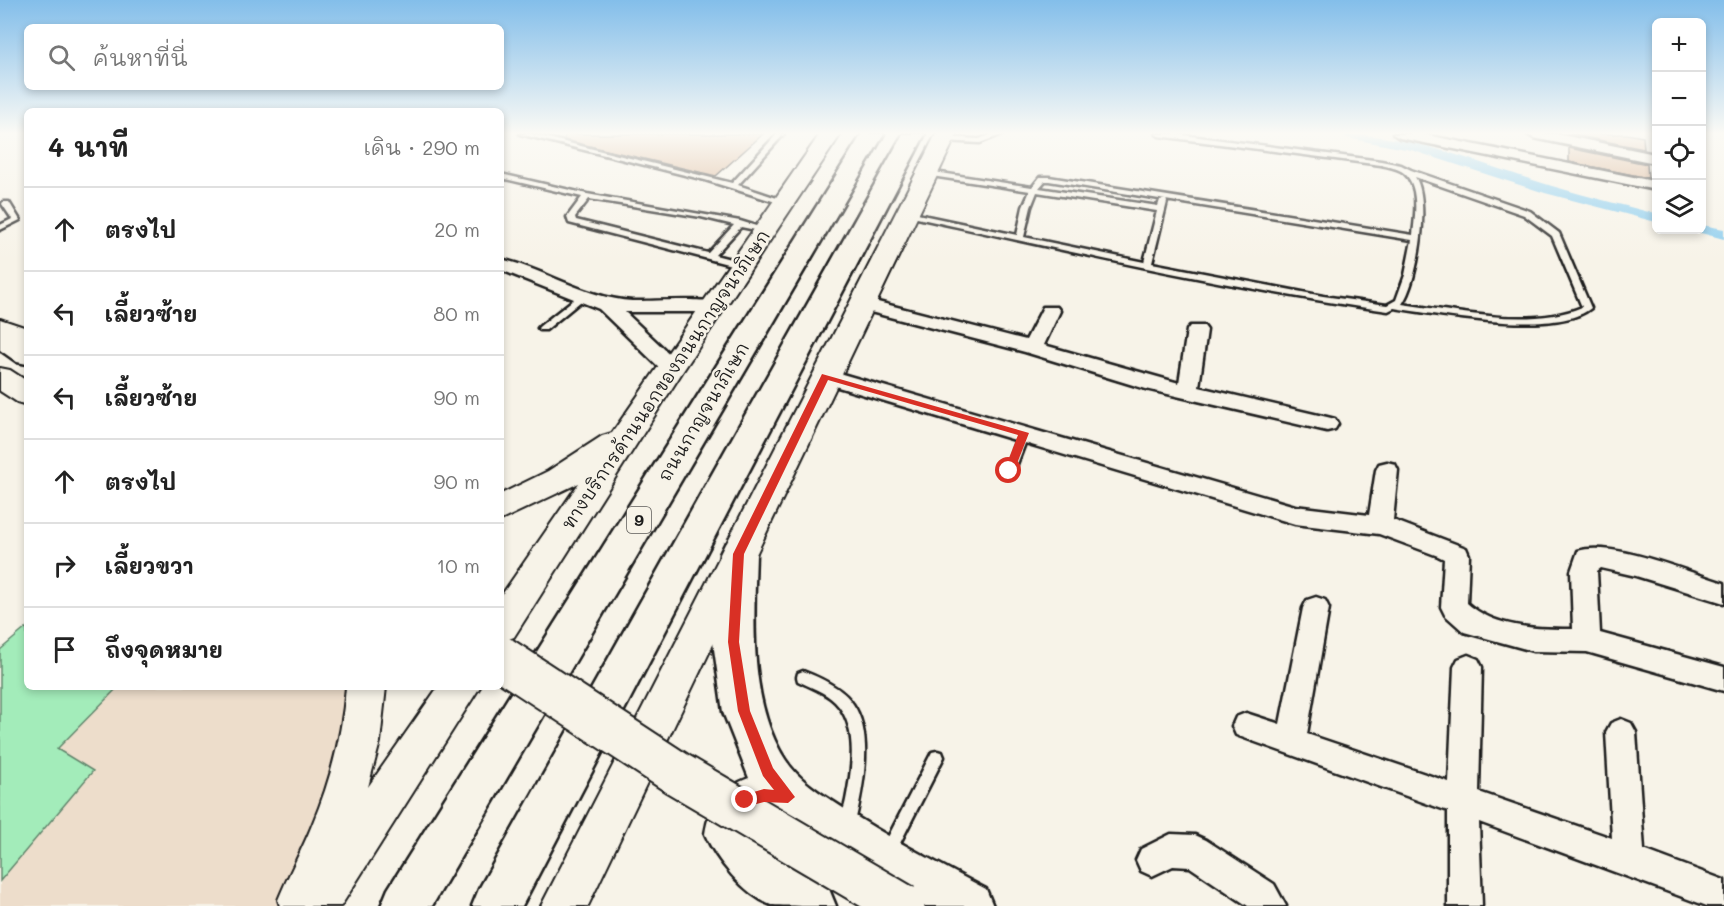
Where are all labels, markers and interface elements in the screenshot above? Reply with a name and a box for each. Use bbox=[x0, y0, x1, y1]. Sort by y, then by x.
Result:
map controls bbox=[1652, 18, 1706, 234]
button: + bbox=[1652, 18, 1706, 72]
search box bbox=[24, 24, 504, 90]
icon: search bbox=[45, 41, 78, 74]
text: ค้นหาที่นี่ bbox=[93, 43, 188, 72]
button: − bbox=[1652, 72, 1706, 126]
button: locate bbox=[1652, 126, 1706, 180]
text: 4 นาที bbox=[48, 130, 129, 164]
text: เดิน · 290 m bbox=[364, 134, 480, 160]
button: layers bbox=[1652, 180, 1706, 234]
icon: ahead bbox=[48, 213, 81, 246]
text: ตรงไป bbox=[105, 215, 176, 244]
text: 20 m bbox=[434, 216, 480, 242]
street label: ทางบริการด้านนอกของถนนกาญจนาภิเษก bbox=[557, 226, 775, 534]
icon: left bbox=[48, 297, 81, 330]
text: เลี้ยวซ้าย bbox=[105, 299, 197, 328]
text: 80 m bbox=[433, 300, 480, 326]
street label: ถนนกาญจนาภิเษก bbox=[654, 338, 754, 486]
icon: left bbox=[48, 381, 81, 414]
text: เลี้ยวซ้าย bbox=[105, 383, 197, 412]
text: 90 m bbox=[434, 384, 480, 410]
route start bbox=[995, 457, 1021, 483]
icon: ahead bbox=[48, 465, 81, 498]
text: ตรงไป bbox=[105, 467, 176, 496]
text: 90 m bbox=[434, 468, 480, 494]
road number: 9 bbox=[627, 507, 651, 533]
icon: right bbox=[48, 549, 81, 582]
text: เลี้ยวขวา bbox=[105, 551, 194, 580]
text: 10 m bbox=[436, 552, 480, 578]
icon: arrive bbox=[48, 633, 81, 666]
text: ถึงจุดหมาย bbox=[105, 635, 223, 664]
route end bbox=[731, 786, 757, 812]

